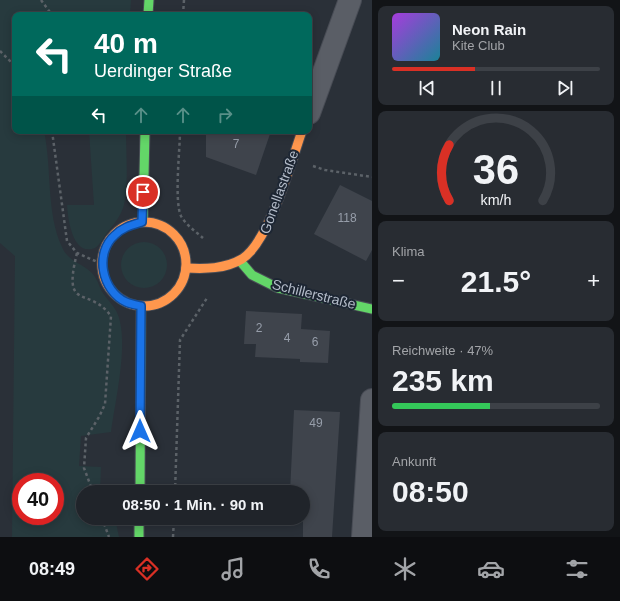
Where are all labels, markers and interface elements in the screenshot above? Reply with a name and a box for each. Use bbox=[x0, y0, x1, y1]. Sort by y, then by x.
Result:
text: Neon Rain bbox=[452, 21, 526, 38]
icon: left bbox=[28, 28, 80, 80]
text: 40 m bbox=[94, 28, 158, 59]
text: Kite Club bbox=[452, 38, 505, 53]
text: Uerdinger Straße bbox=[94, 61, 232, 81]
icon: previous bbox=[416, 77, 438, 99]
icon: pause bbox=[485, 77, 507, 99]
icon: next bbox=[554, 77, 576, 99]
icon: left bbox=[88, 104, 110, 126]
icon: ahead bbox=[130, 104, 152, 126]
icon: ahead bbox=[172, 104, 194, 126]
icon: right bbox=[214, 104, 236, 126]
house number: 7 bbox=[233, 137, 240, 151]
text: 36 bbox=[473, 146, 519, 193]
street label: Gonellastraße bbox=[256, 148, 302, 236]
pin bbox=[126, 175, 160, 209]
icon: arrive bbox=[132, 181, 154, 203]
text: km/h bbox=[481, 192, 512, 208]
house number: 118 bbox=[337, 211, 357, 225]
text: Klima bbox=[392, 244, 425, 259]
text: 21.5° bbox=[461, 265, 531, 298]
text: − bbox=[392, 268, 405, 293]
text: + bbox=[587, 268, 600, 293]
street label: Schillerstraße bbox=[271, 276, 358, 312]
house number: 2 bbox=[256, 321, 263, 335]
house number: 4 bbox=[284, 331, 291, 345]
house number: 6 bbox=[312, 335, 319, 349]
text: Reichweite · 47% bbox=[392, 343, 493, 358]
text: 235 km bbox=[392, 364, 494, 397]
position arrow bbox=[119, 410, 161, 452]
house number: 49 bbox=[309, 416, 323, 430]
text: Ankunft bbox=[392, 454, 436, 469]
speed limit sign: 40 bbox=[12, 473, 64, 525]
text: 08:50 bbox=[392, 475, 469, 508]
text: 08:50 · 1 Min. · 90 m bbox=[122, 496, 264, 513]
icon: directions bbox=[133, 555, 161, 583]
icon: music bbox=[219, 555, 247, 583]
icon: phone bbox=[305, 555, 333, 583]
icon: climate bbox=[391, 555, 419, 583]
icon: car bbox=[477, 555, 505, 583]
icon: filters bbox=[563, 555, 591, 583]
text: 08:49 bbox=[29, 559, 75, 579]

